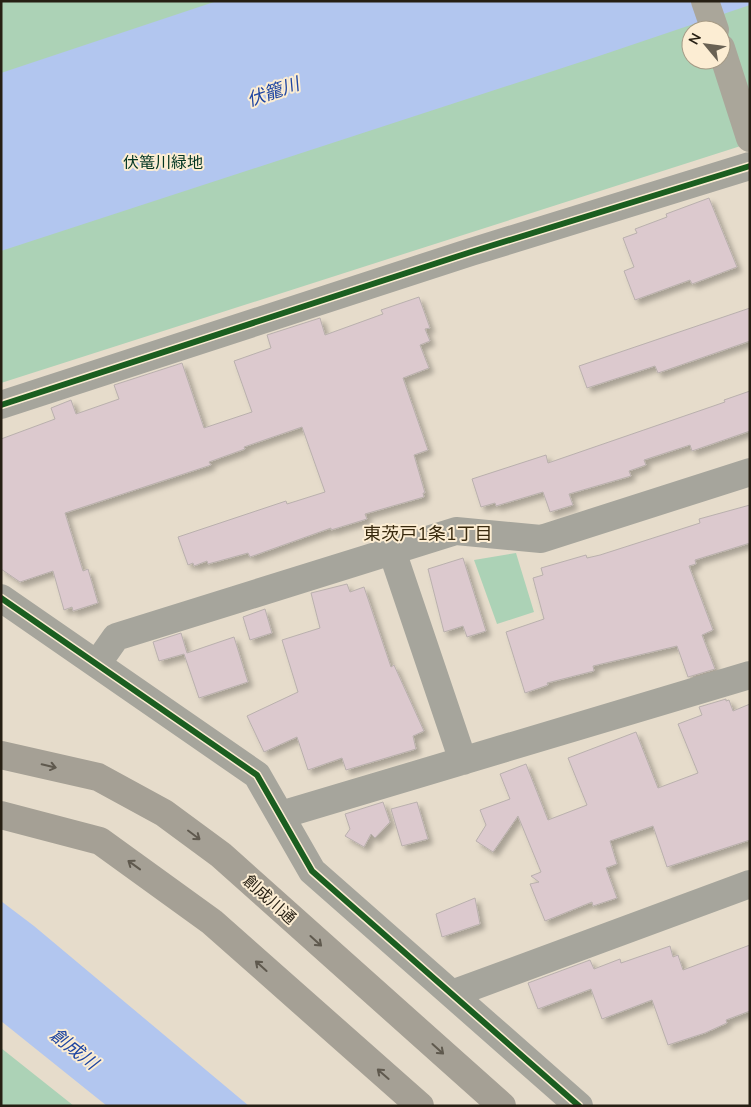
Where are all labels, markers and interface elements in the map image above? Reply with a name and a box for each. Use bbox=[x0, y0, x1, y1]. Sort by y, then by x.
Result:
north arrow bbox=[681, 20, 731, 70]
text: N bbox=[684, 30, 706, 48]
water label: 伏籠川 bbox=[244, 71, 304, 112]
park label: 伏篭川緑地 bbox=[123, 152, 203, 174]
district label: 東茨戸1条1丁目 bbox=[363, 522, 493, 546]
one-way arrow bbox=[40, 762, 56, 771]
one-way arrow bbox=[187, 830, 201, 840]
one-way arrow bbox=[127, 860, 141, 870]
street label: 創成川通 bbox=[238, 870, 300, 929]
one-way arrow bbox=[310, 935, 323, 947]
one-way arrow bbox=[255, 960, 268, 972]
water label: 創成川 bbox=[45, 1023, 104, 1076]
one-way arrow bbox=[431, 1043, 444, 1055]
one-way arrow bbox=[376, 1068, 389, 1079]

